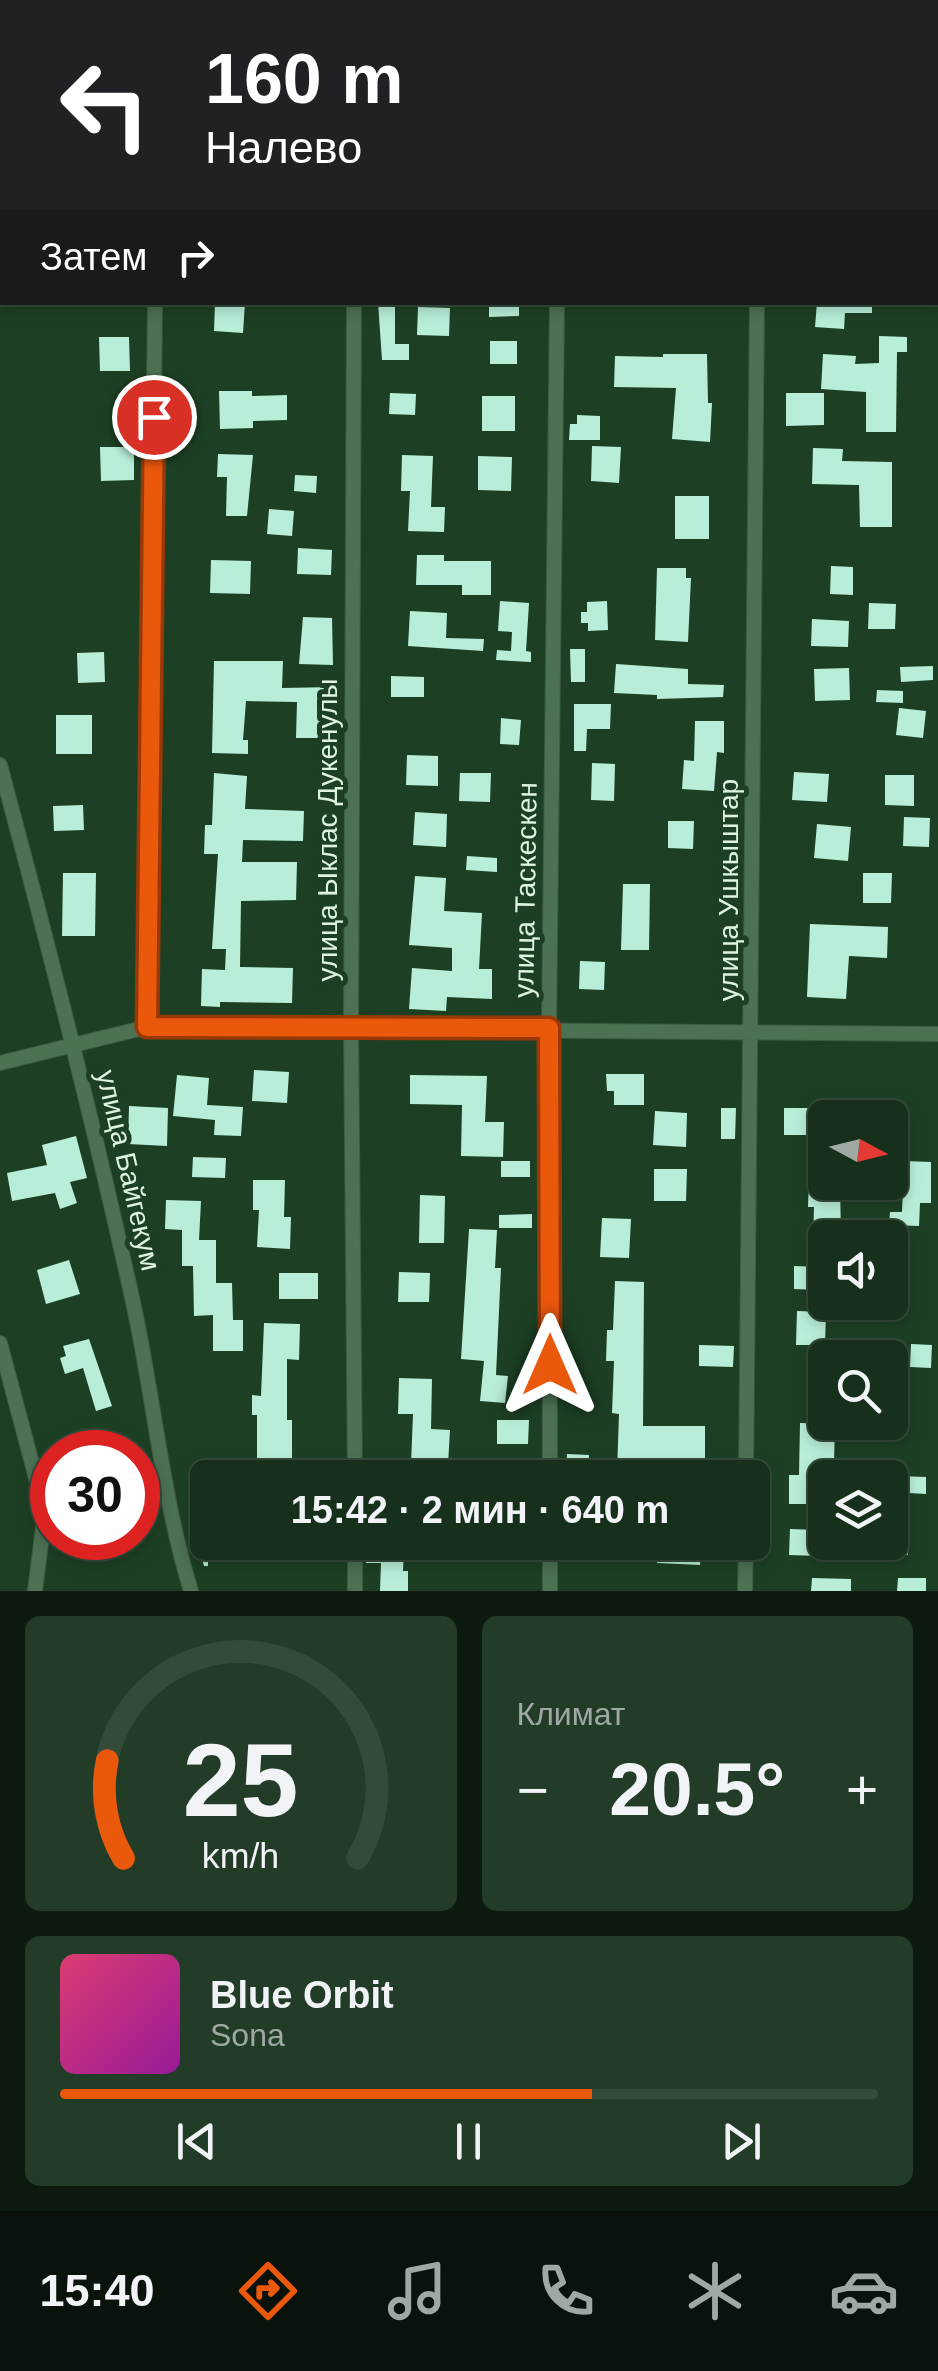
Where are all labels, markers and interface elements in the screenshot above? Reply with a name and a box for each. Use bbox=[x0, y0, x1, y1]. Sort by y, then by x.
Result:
icon: left bbox=[40, 40, 170, 170]
text: 160 m bbox=[205, 40, 403, 118]
text: Налево bbox=[205, 122, 362, 173]
icon: right bbox=[168, 230, 223, 285]
text: Затем bbox=[40, 236, 148, 278]
pin bbox=[112, 375, 197, 460]
icon: arrive bbox=[127, 390, 182, 445]
street label: улица Ыклас Дукенулы bbox=[312, 679, 343, 981]
street label: улица Ушкыштар bbox=[713, 779, 744, 1001]
street label: улица Таскескен bbox=[508, 782, 543, 998]
street label: улица Байгекум bbox=[90, 1067, 167, 1273]
north arrow bbox=[808, 1100, 908, 1200]
map controls bbox=[808, 1100, 908, 1560]
button: sound bbox=[808, 1220, 908, 1320]
position arrow bbox=[498, 1313, 602, 1417]
button: search bbox=[808, 1340, 908, 1440]
speed limit sign: 30 bbox=[30, 1430, 160, 1560]
button: layers bbox=[808, 1460, 908, 1560]
text: 15:42 · 2 мин · 640 m bbox=[291, 1489, 669, 1531]
text: Климат bbox=[517, 1696, 625, 1732]
text: 25 bbox=[183, 1722, 299, 1838]
text: 20.5° bbox=[609, 1747, 785, 1831]
text: − bbox=[517, 1759, 549, 1821]
text: + bbox=[846, 1759, 878, 1821]
text: km/h bbox=[202, 1836, 279, 1876]
text: Blue Orbit bbox=[210, 1974, 394, 2016]
text: Sona bbox=[210, 2017, 285, 2053]
icon: previous bbox=[169, 2114, 224, 2169]
icon: pause bbox=[441, 2114, 496, 2169]
icon: next bbox=[714, 2114, 769, 2169]
icon: directions bbox=[233, 2256, 303, 2326]
icon: music bbox=[382, 2256, 452, 2326]
icon: phone bbox=[531, 2256, 601, 2326]
icon: climate bbox=[680, 2256, 750, 2326]
icon: car bbox=[829, 2256, 899, 2326]
text: 15:40 bbox=[39, 2265, 155, 2316]

